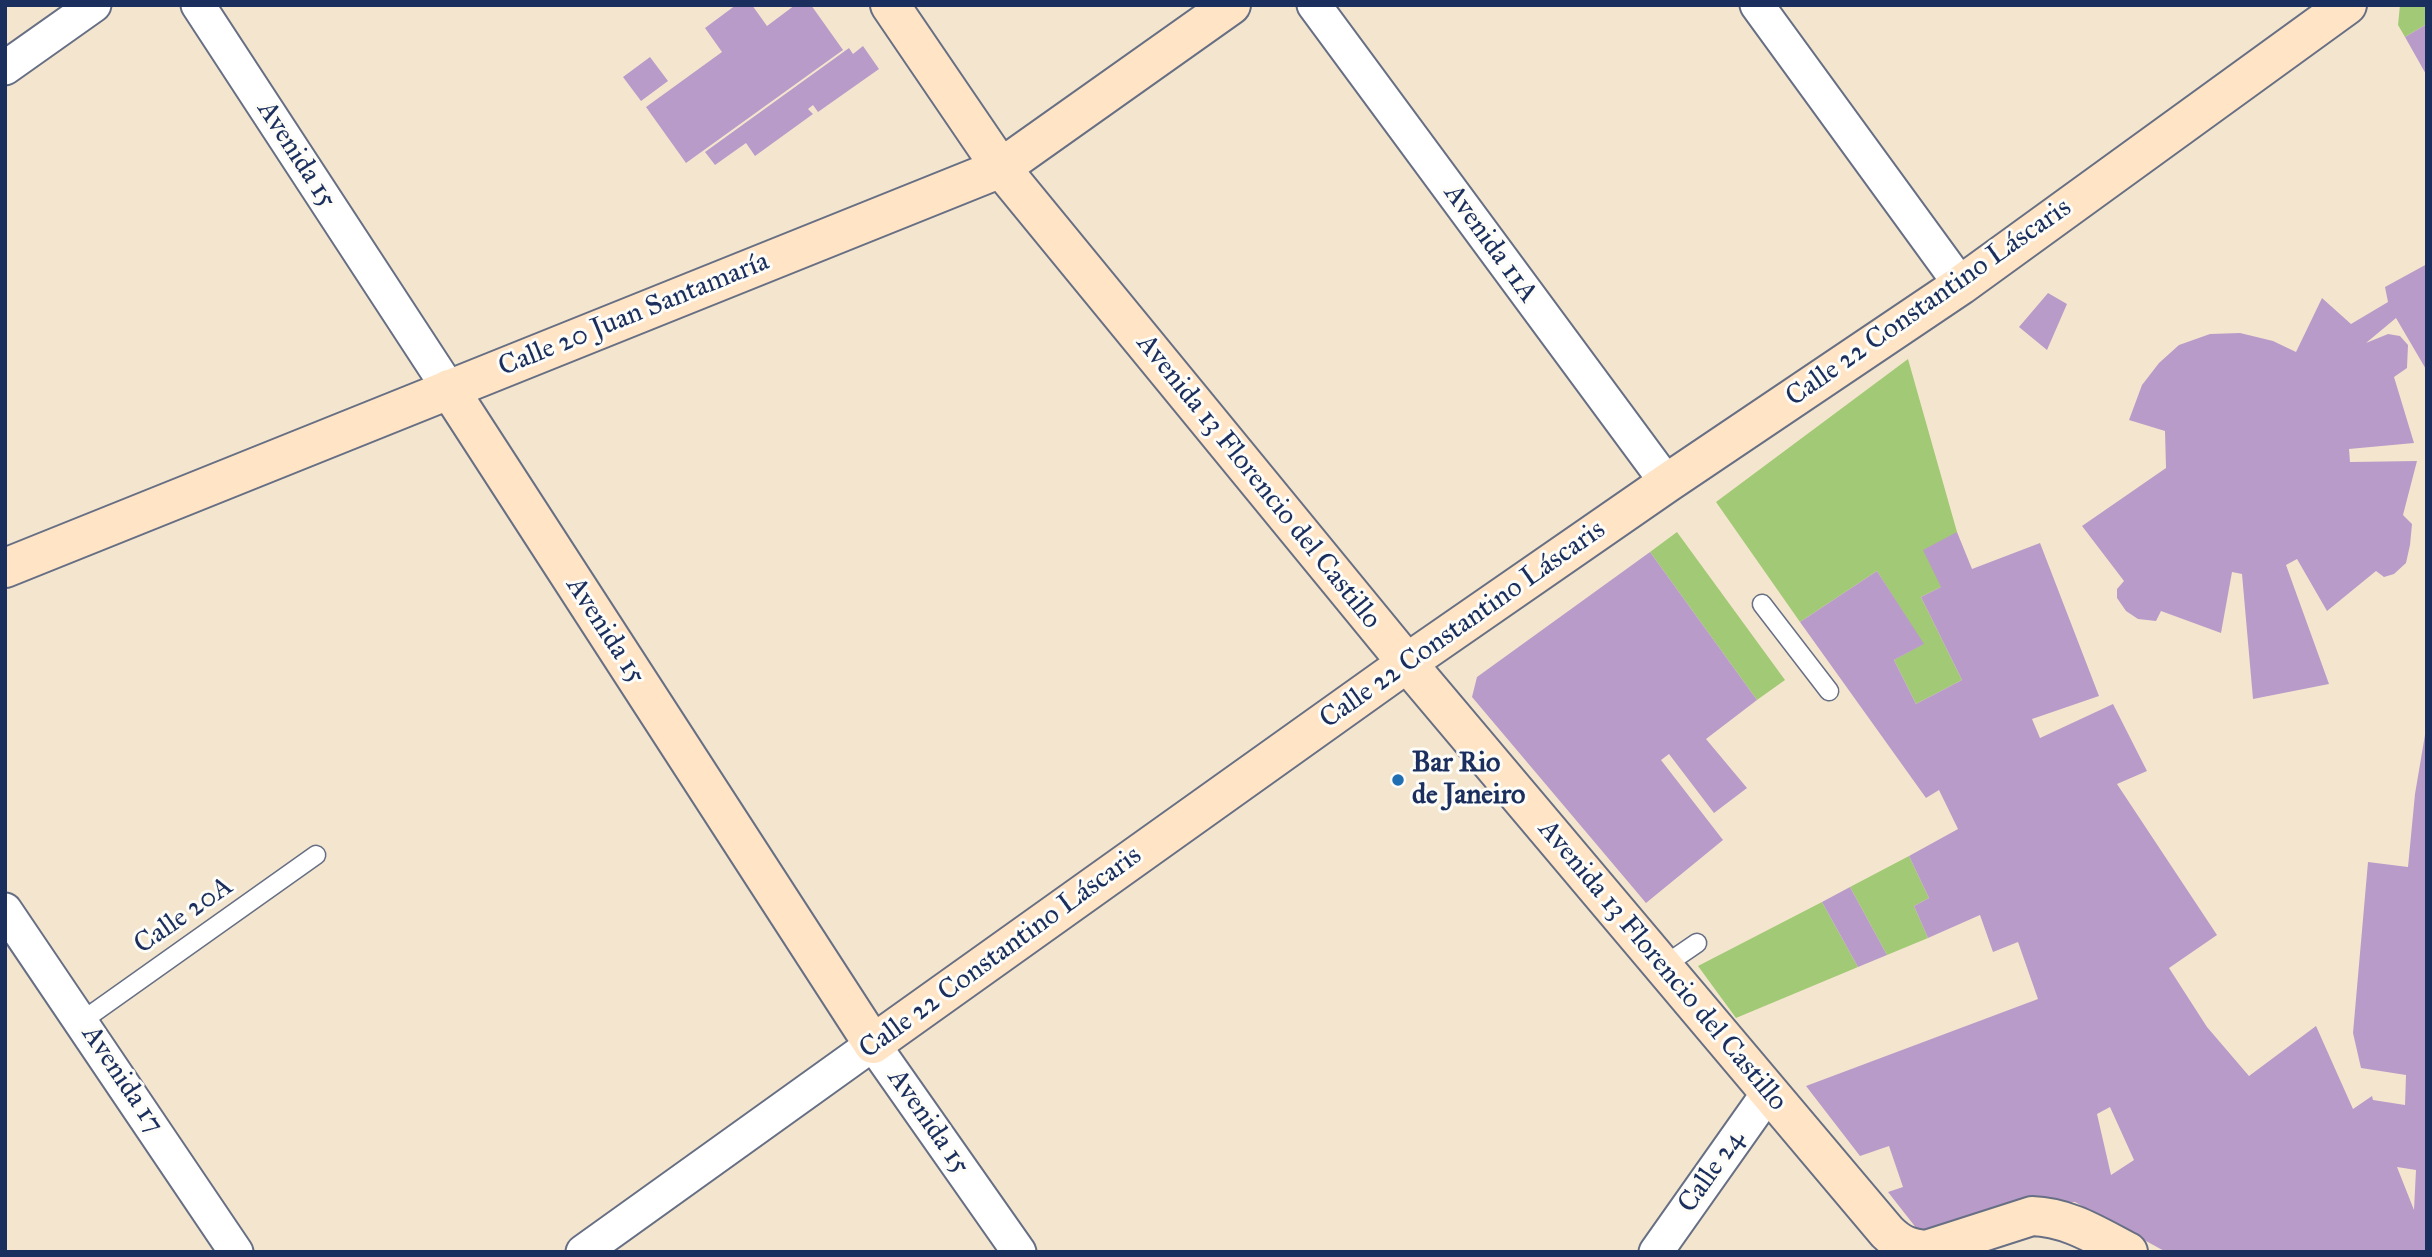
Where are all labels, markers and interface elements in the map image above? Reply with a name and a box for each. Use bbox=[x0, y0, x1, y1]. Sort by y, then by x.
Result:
street label: Avenida 15 bbox=[249, 95, 343, 215]
street label: Avenida 11A bbox=[1436, 178, 1544, 310]
street label: Calle 22 Constantino Láscaris bbox=[1780, 192, 2078, 414]
street label: Calle 20 Juan Santamaría bbox=[494, 245, 774, 385]
street label: Avenida 13 Florencio del Castillo bbox=[1129, 328, 1387, 636]
street label: Calle 22 Constantino Láscaris bbox=[1314, 514, 1612, 736]
street label: Avenida 15 bbox=[558, 571, 652, 691]
place label: Bar Rio de Janeiro bbox=[1412, 747, 1525, 813]
marker: Bar Rio de Janeiro bbox=[1390, 772, 1406, 788]
street label: Avenida 13 Florencio del Castillo bbox=[1530, 814, 1794, 1118]
street label: Calle 22 Constantino Láscaris bbox=[853, 839, 1149, 1067]
street label: Calle 20A bbox=[128, 870, 240, 962]
street label: Avenida 17 bbox=[74, 1020, 170, 1140]
street label: Avenida 15 bbox=[880, 1063, 976, 1181]
street label: Calle 24 bbox=[1672, 1124, 1752, 1220]

